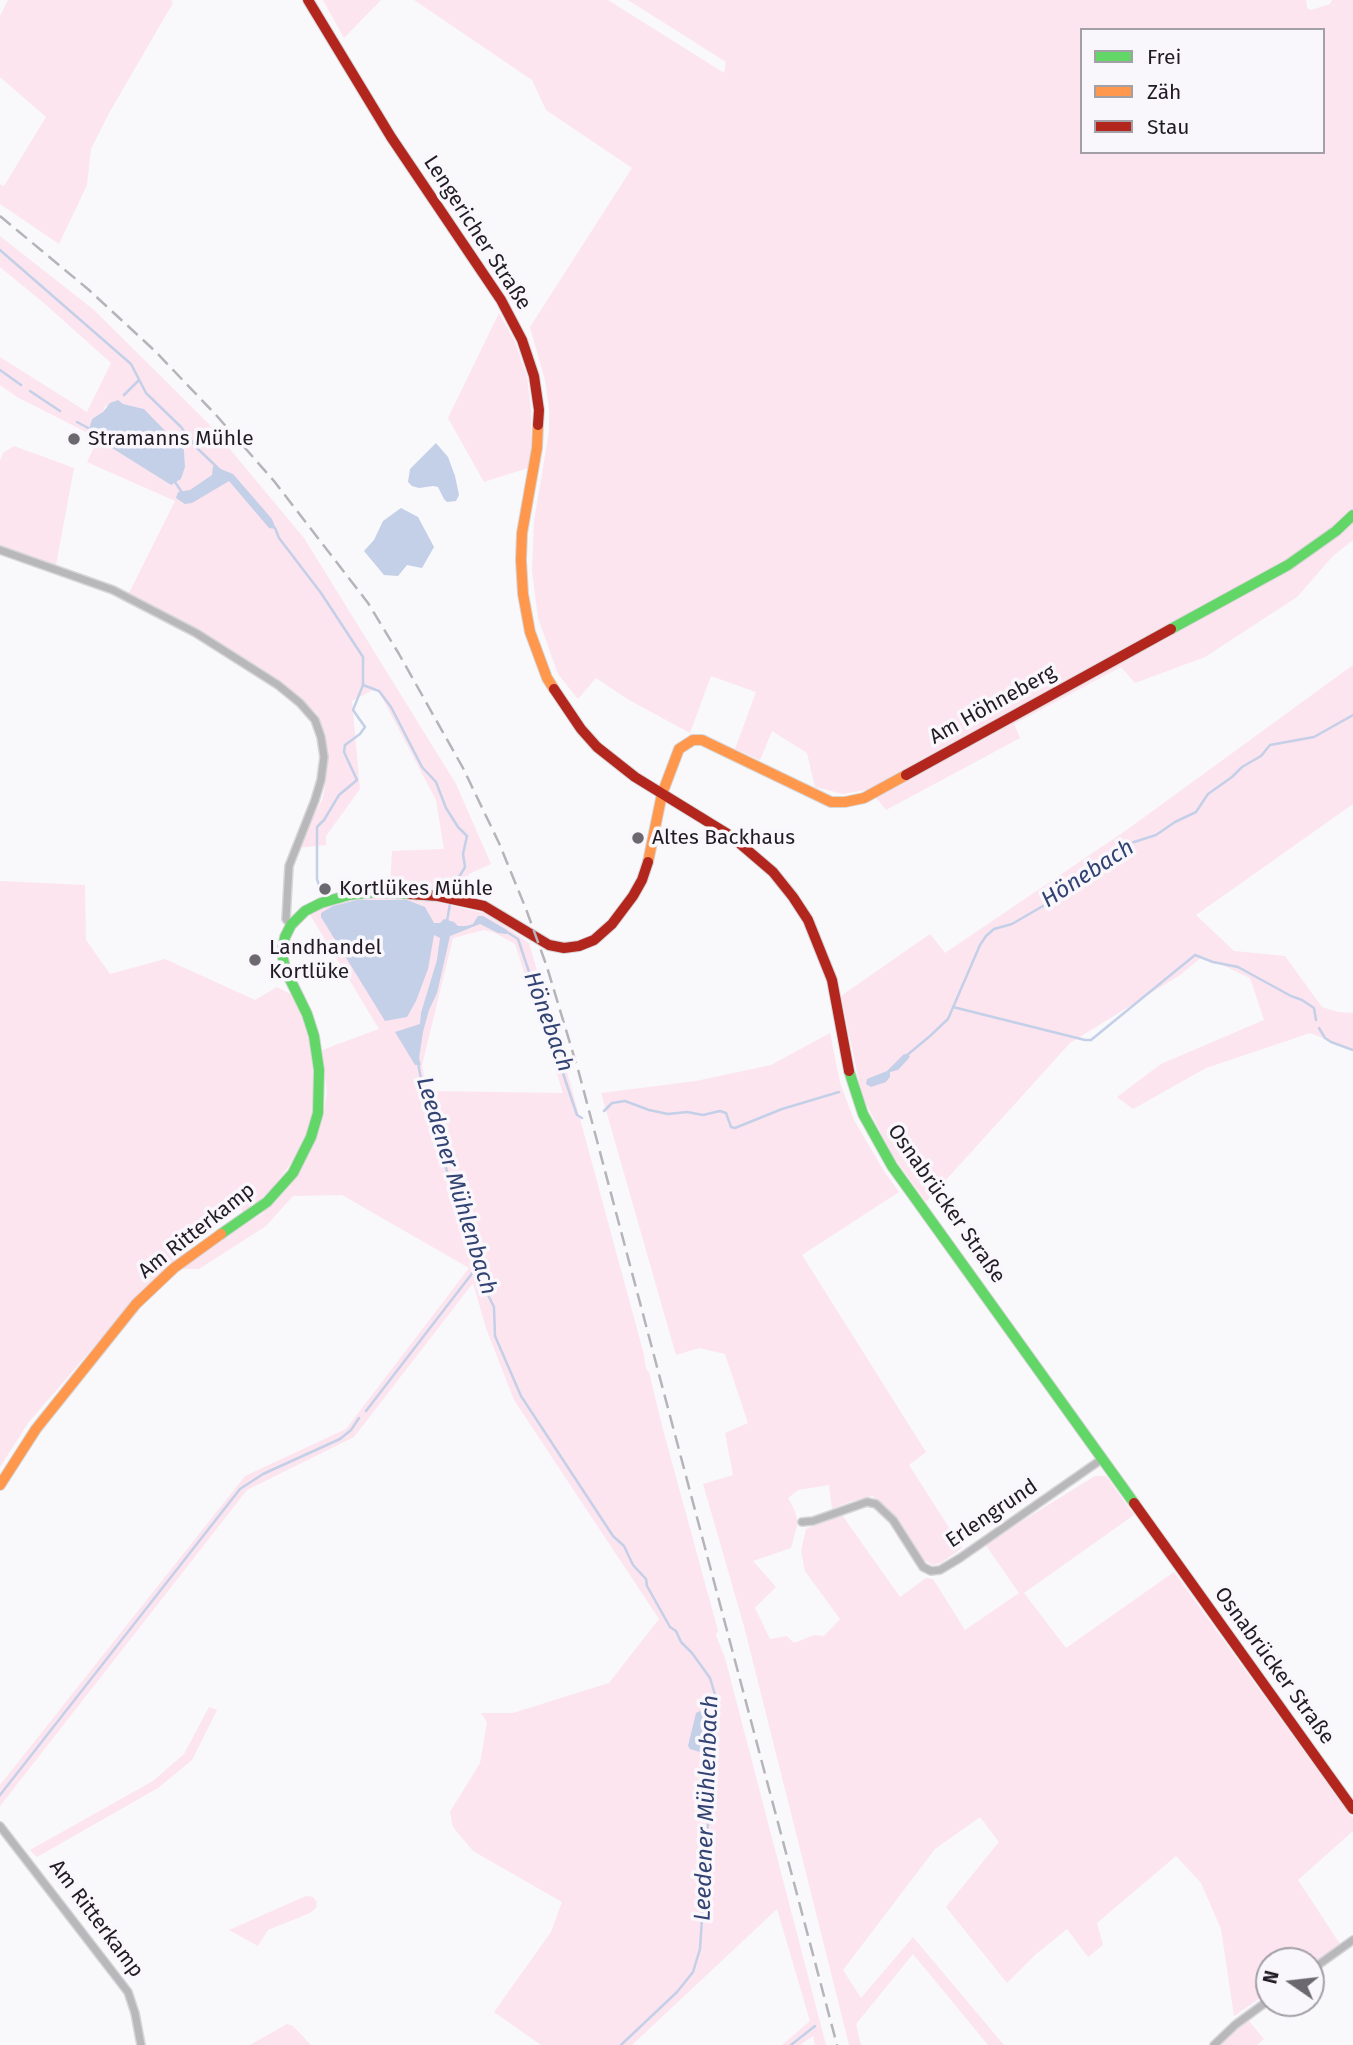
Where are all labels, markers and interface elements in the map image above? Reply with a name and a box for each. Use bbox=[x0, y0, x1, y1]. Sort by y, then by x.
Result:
legend bbox=[1080, 28, 1325, 154]
text: Frei bbox=[1147, 44, 1181, 70]
text: Zäh bbox=[1147, 79, 1181, 105]
text: Stau bbox=[1147, 114, 1190, 140]
street label: Lengericher Straße bbox=[418, 151, 536, 315]
place label: Stramanns Mühle bbox=[88, 426, 254, 452]
marker: Stramanns Mühle bbox=[66, 431, 82, 447]
street label: Am Höhneberg bbox=[925, 660, 1061, 750]
place label: Altes Backhaus bbox=[652, 825, 795, 851]
marker: Altes Backhaus bbox=[630, 830, 646, 846]
water label: Hönebach bbox=[1037, 834, 1139, 914]
place label: Kortlükes Mühle bbox=[339, 876, 493, 902]
marker: Kortlükes Mühle bbox=[317, 881, 333, 897]
place label: Landhandel Kortlüke bbox=[269, 935, 382, 985]
marker: Landhandel Kortlüke bbox=[247, 952, 263, 968]
water label: Hönebach bbox=[517, 968, 579, 1076]
water label: Leedener Mühlenbach bbox=[410, 1074, 502, 1298]
street label: Osnabrücker Straße bbox=[882, 1120, 1010, 1288]
street label: Am Ritterkamp bbox=[134, 1178, 260, 1284]
street label: Erlengrund bbox=[941, 1474, 1043, 1554]
street label: Osnabrücker Straße bbox=[1208, 1582, 1340, 1750]
water label: Leedener Mühlenbach bbox=[689, 1694, 725, 1922]
street label: Am Ritterkamp bbox=[44, 1855, 148, 1983]
north arrow bbox=[1255, 1947, 1325, 2017]
text: N bbox=[1258, 1968, 1284, 1986]

